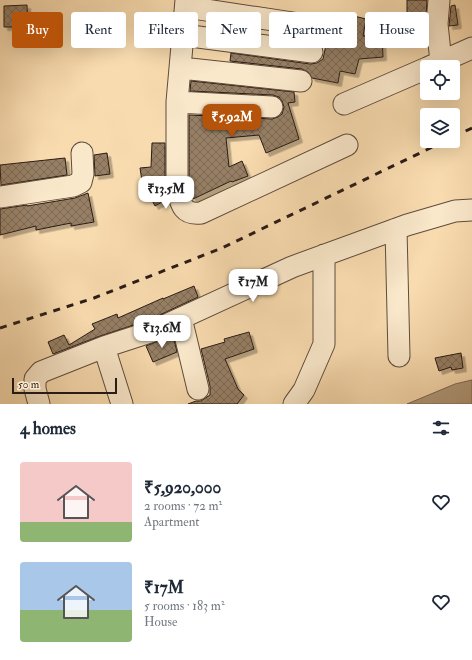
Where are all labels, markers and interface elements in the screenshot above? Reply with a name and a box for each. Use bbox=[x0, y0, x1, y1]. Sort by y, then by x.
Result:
chip: Buy bbox=[12, 12, 63, 48]
chip: Rent bbox=[71, 12, 126, 48]
chip: Filters bbox=[134, 12, 198, 48]
chip: New bbox=[206, 12, 261, 48]
chip: Apartment bbox=[269, 12, 357, 48]
chip: House bbox=[365, 12, 429, 48]
map controls bbox=[420, 60, 460, 148]
button: locate bbox=[420, 60, 460, 100]
pin: ₹5.92M bbox=[199, 104, 265, 138]
button: layers bbox=[420, 108, 460, 148]
text: ₹5.92M bbox=[211, 109, 253, 125]
pin: ₹13.5M bbox=[133, 176, 199, 210]
text: ₹13.5M bbox=[147, 181, 185, 197]
pin: ₹17M bbox=[229, 269, 277, 303]
text: ₹17M bbox=[238, 274, 268, 290]
pin: ₹13.6M bbox=[129, 315, 195, 349]
text: ₹13.6M bbox=[143, 320, 181, 336]
scale bar bbox=[12, 376, 117, 395]
text: 50 m bbox=[18, 378, 39, 391]
icon: filters bbox=[430, 417, 452, 439]
text: 4 homes bbox=[20, 418, 76, 439]
text: ₹5,920,000 bbox=[144, 477, 221, 498]
icon: home bbox=[52, 478, 100, 526]
icon: heart bbox=[430, 491, 452, 513]
text: 2 rooms · 72 m² bbox=[144, 498, 222, 514]
text: Apartment bbox=[144, 514, 200, 530]
text: ₹17M bbox=[144, 577, 184, 598]
icon: home bbox=[52, 578, 100, 626]
icon: heart bbox=[430, 591, 452, 613]
text: 5 rooms · 183 m² bbox=[144, 598, 225, 614]
text: House bbox=[144, 614, 177, 630]

